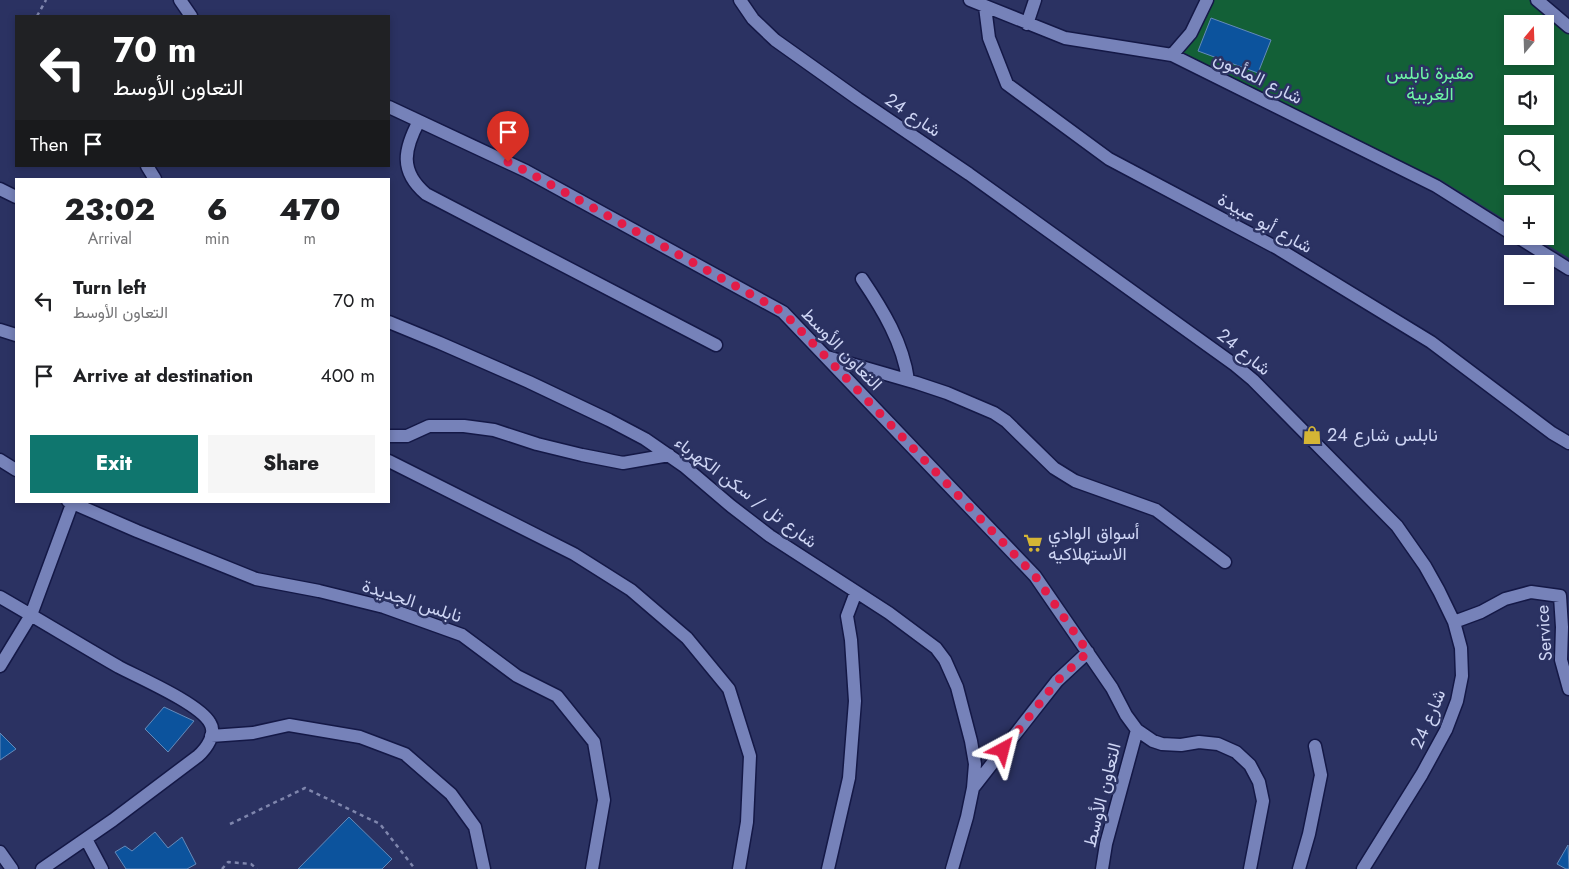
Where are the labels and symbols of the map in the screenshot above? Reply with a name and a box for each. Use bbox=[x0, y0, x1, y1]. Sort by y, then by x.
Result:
north arrow bbox=[1504, 15, 1554, 65]
street label: شارع المأمون bbox=[1209, 45, 1307, 111]
park label: مقبرة نابلس الغربية bbox=[1386, 60, 1474, 107]
street label: شارع 24 bbox=[880, 87, 946, 143]
pin bbox=[487, 111, 529, 162]
street label: شارع أبو عبيدة bbox=[1213, 186, 1317, 260]
street label: التعاون الأوسط bbox=[796, 302, 888, 396]
street label: شارع 24 bbox=[1212, 322, 1276, 382]
place label: نابلس شارع 24 bbox=[1327, 422, 1438, 448]
shop icon: نابلس شارع 24 bbox=[1301, 424, 1323, 446]
street label: شارع تل / سكن الكهرباء bbox=[669, 430, 823, 554]
place label: أسواق الوادي الاستهلاكيه bbox=[1048, 520, 1139, 567]
supermarket icon: أسواق الوادي الاستهلاكيه bbox=[1022, 532, 1044, 554]
street label: نابلس الجديدة bbox=[359, 573, 465, 629]
street label: Service bbox=[1529, 604, 1559, 662]
street label: شارع 24 bbox=[1404, 685, 1452, 753]
position arrow bbox=[976, 723, 1028, 775]
street label: التعاون الأوسط bbox=[1076, 740, 1128, 850]

